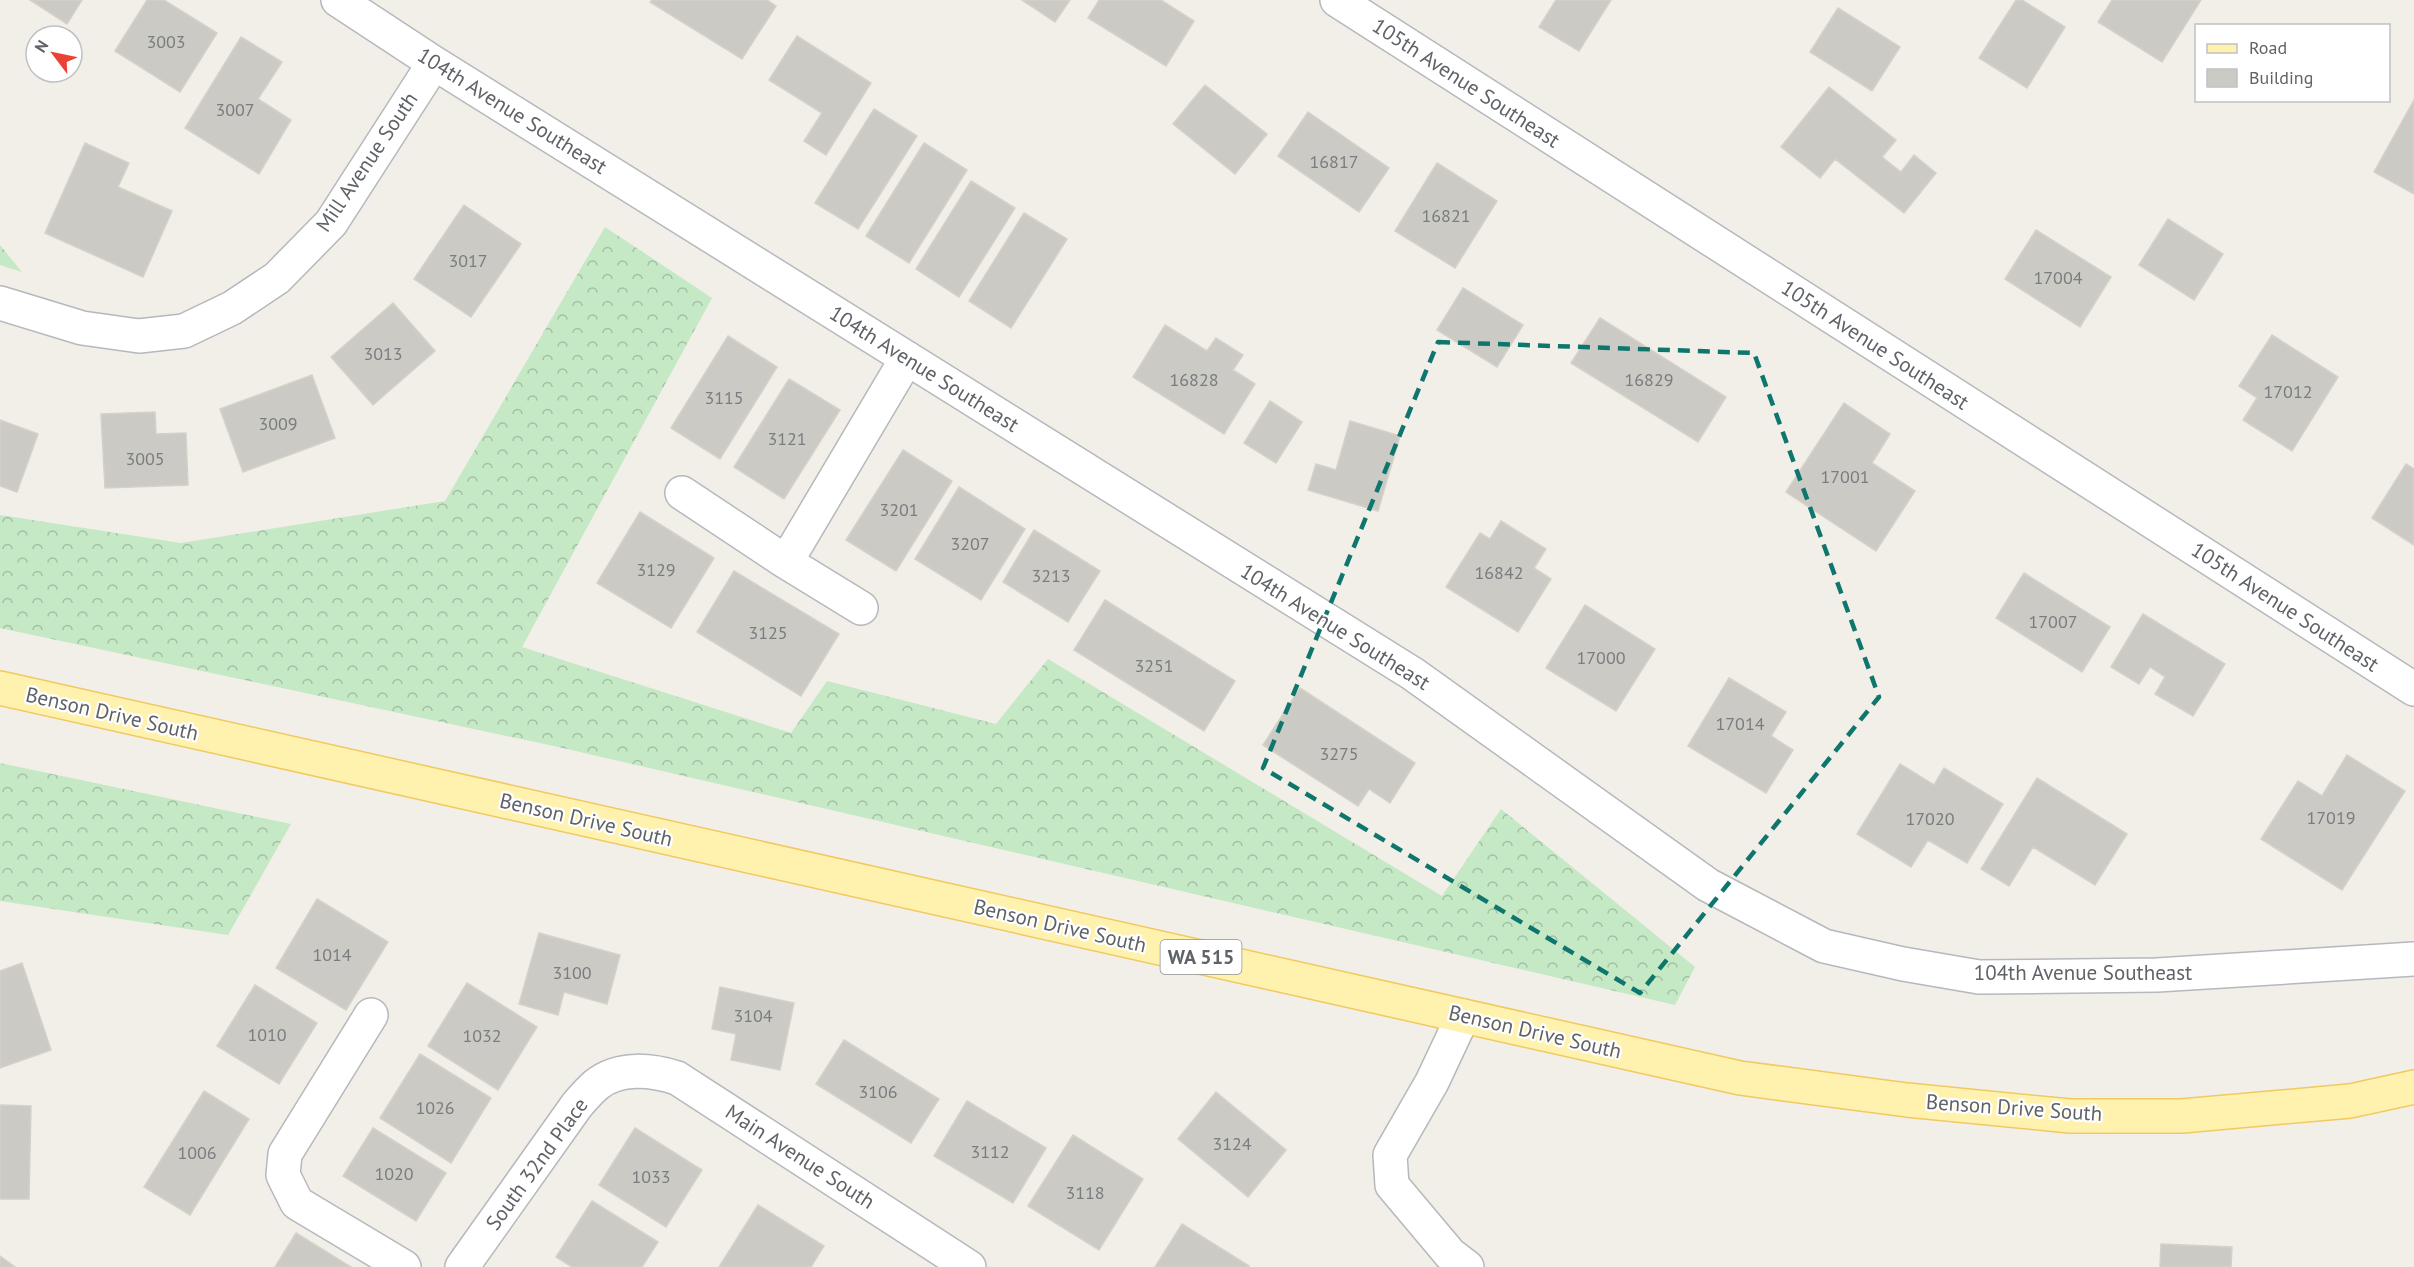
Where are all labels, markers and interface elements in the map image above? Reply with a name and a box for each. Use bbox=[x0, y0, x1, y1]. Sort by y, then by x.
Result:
street label: 105th Avenue Southeast bbox=[1367, 12, 1565, 153]
north arrow bbox=[24, 24, 84, 84]
legend bbox=[2195, 24, 2390, 102]
house number: 3003 bbox=[146, 30, 186, 53]
text: N bbox=[30, 36, 53, 56]
text: Road bbox=[2249, 36, 2287, 59]
street label: 104th Avenue Southeast bbox=[412, 41, 612, 180]
text: Building bbox=[2249, 66, 2313, 89]
street label: Mill Avenue South bbox=[310, 87, 423, 237]
house number: 3007 bbox=[215, 98, 255, 121]
house number: 16817 bbox=[1309, 150, 1359, 173]
house number: 16821 bbox=[1421, 204, 1471, 227]
house number: 3017 bbox=[448, 249, 488, 272]
house number: 17004 bbox=[2033, 266, 2083, 289]
street label: 105th Avenue Southeast bbox=[1776, 274, 1974, 415]
street label: 104th Avenue Southeast bbox=[824, 299, 1024, 438]
house number: 3013 bbox=[363, 342, 403, 365]
house number: 16828 bbox=[1169, 368, 1219, 391]
house number: 16829 bbox=[1624, 368, 1674, 391]
house number: 17012 bbox=[2263, 380, 2313, 403]
house number: 3115 bbox=[704, 386, 744, 409]
house number: 3009 bbox=[258, 412, 298, 435]
house number: 3121 bbox=[767, 427, 807, 450]
house number: 3005 bbox=[125, 447, 165, 470]
house number: 17001 bbox=[1820, 465, 1870, 488]
house number: 3201 bbox=[879, 498, 919, 521]
house number: 3207 bbox=[950, 532, 990, 555]
street label: 105th Avenue Southeast bbox=[2186, 536, 2384, 677]
street label: 104th Avenue Southeast bbox=[1235, 557, 1435, 696]
house number: 3129 bbox=[636, 558, 676, 581]
house number: 16842 bbox=[1474, 561, 1524, 584]
house number: 3213 bbox=[1031, 564, 1071, 587]
house number: 17007 bbox=[2028, 610, 2078, 633]
house number: 3125 bbox=[748, 621, 788, 644]
house number: 17000 bbox=[1576, 646, 1626, 669]
house number: 3251 bbox=[1134, 654, 1174, 677]
street label: Benson Drive South bbox=[23, 680, 201, 747]
house number: 17014 bbox=[1715, 712, 1765, 735]
house number: 3275 bbox=[1319, 742, 1359, 765]
street label: Benson Drive South bbox=[497, 786, 675, 853]
house number: 17019 bbox=[2306, 806, 2356, 829]
house number: 17020 bbox=[1905, 807, 1955, 830]
street label: Benson Drive South bbox=[971, 892, 1149, 959]
road number: WA 515 bbox=[1160, 940, 1242, 974]
house number: 1014 bbox=[312, 943, 352, 966]
street label: 104th Avenue Southeast bbox=[1974, 959, 2192, 986]
house number: 3100 bbox=[552, 961, 592, 984]
street label: Benson Drive South bbox=[1446, 998, 1624, 1065]
house number: 3104 bbox=[733, 1004, 773, 1027]
house number: 1010 bbox=[247, 1023, 287, 1046]
house number: 1032 bbox=[462, 1024, 502, 1047]
house number: 3106 bbox=[858, 1080, 898, 1103]
street label: Benson Drive South bbox=[1925, 1088, 2103, 1127]
street label: South 32nd Place bbox=[479, 1092, 594, 1235]
house number: 1026 bbox=[415, 1096, 455, 1119]
street label: Main Avenue South bbox=[721, 1098, 880, 1215]
house number: 3124 bbox=[1212, 1132, 1252, 1155]
house number: 3112 bbox=[970, 1140, 1010, 1163]
house number: 1006 bbox=[177, 1141, 217, 1164]
house number: 1020 bbox=[374, 1162, 414, 1185]
house number: 1033 bbox=[631, 1165, 671, 1188]
house number: 3118 bbox=[1065, 1181, 1105, 1204]

